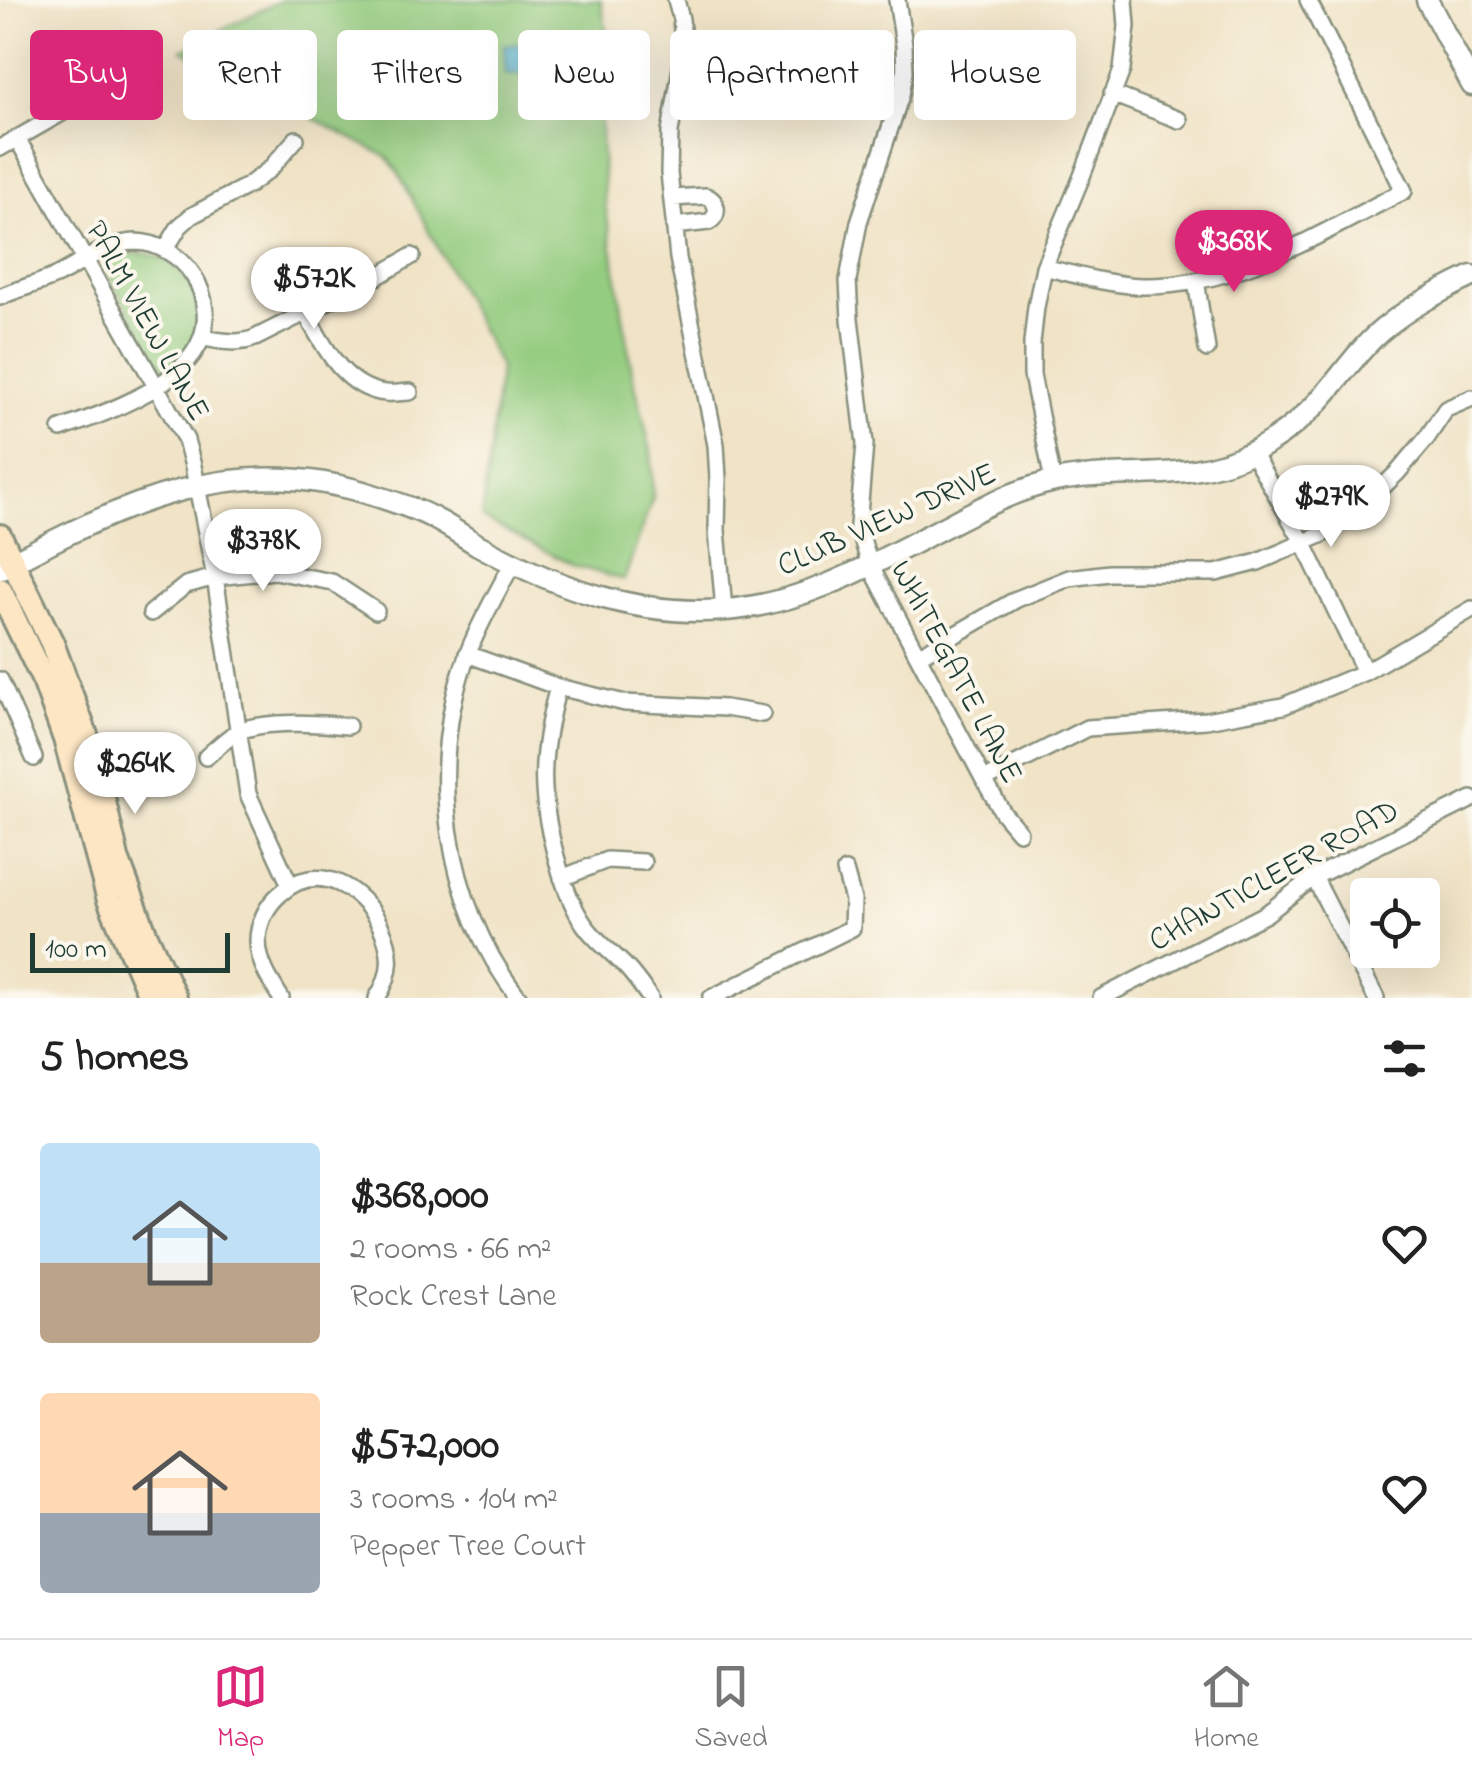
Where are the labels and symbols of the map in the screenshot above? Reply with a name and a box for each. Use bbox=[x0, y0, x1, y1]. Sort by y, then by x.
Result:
pin: $368K bbox=[1164, 210, 1304, 295]
street label: PALM VIEW LANE bbox=[71, 213, 221, 431]
pin: $572K bbox=[244, 247, 384, 332]
street label: CLUB VIEW DRIVE bbox=[770, 452, 1004, 590]
pin: $279K bbox=[1261, 465, 1401, 550]
pin: $378K bbox=[193, 509, 333, 594]
street label: WHITEGATE LANE bbox=[876, 553, 1034, 793]
pin: $264K bbox=[65, 732, 205, 817]
street label: CHANTICLEER ROAD bbox=[1141, 789, 1408, 965]
scale bar bbox=[30, 928, 230, 973]

